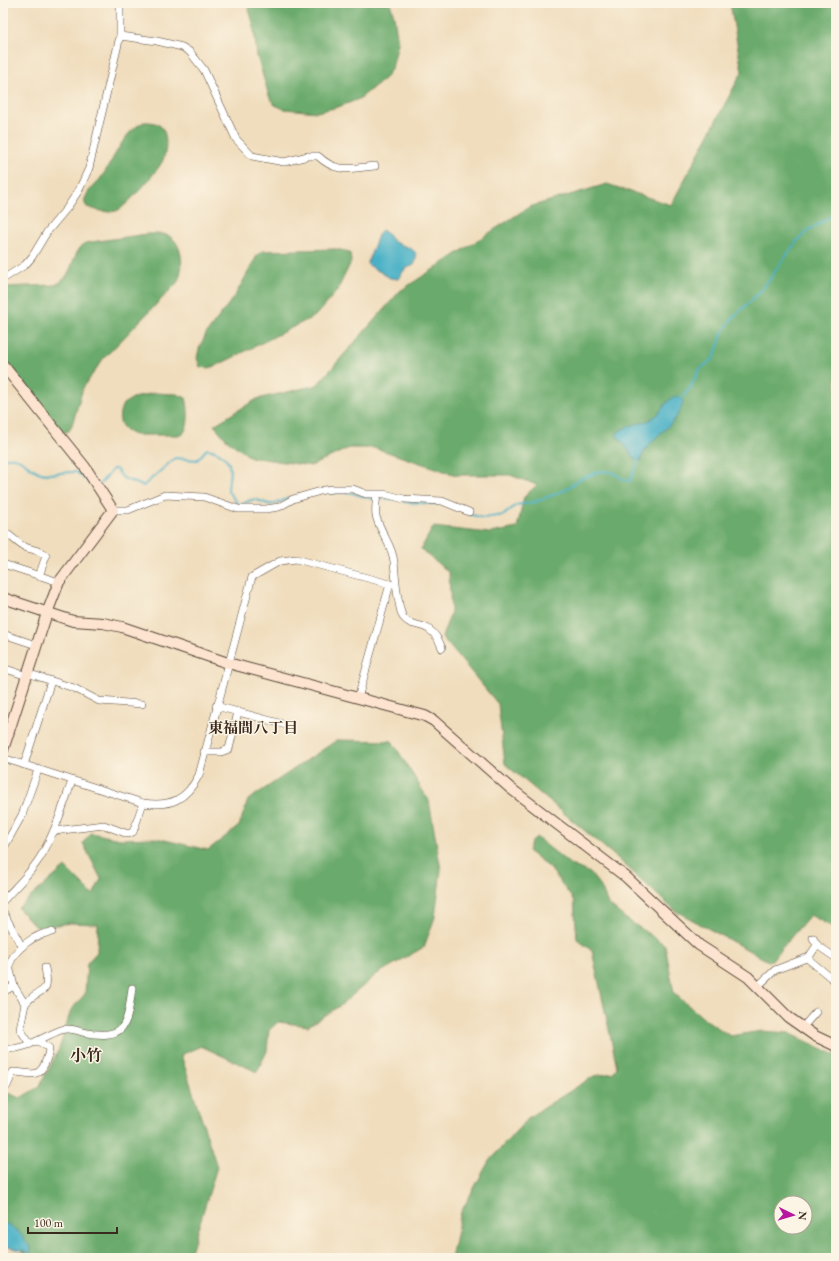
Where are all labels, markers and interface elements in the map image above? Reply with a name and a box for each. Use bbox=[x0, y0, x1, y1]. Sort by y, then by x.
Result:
district label: 東福間八丁目 bbox=[208, 718, 298, 737]
district label: 小竹 bbox=[70, 1045, 102, 1066]
north arrow bbox=[773, 1195, 813, 1235]
scale bar bbox=[28, 1209, 117, 1235]
text: N bbox=[796, 1211, 810, 1221]
text: 100 m bbox=[34, 1215, 64, 1231]

